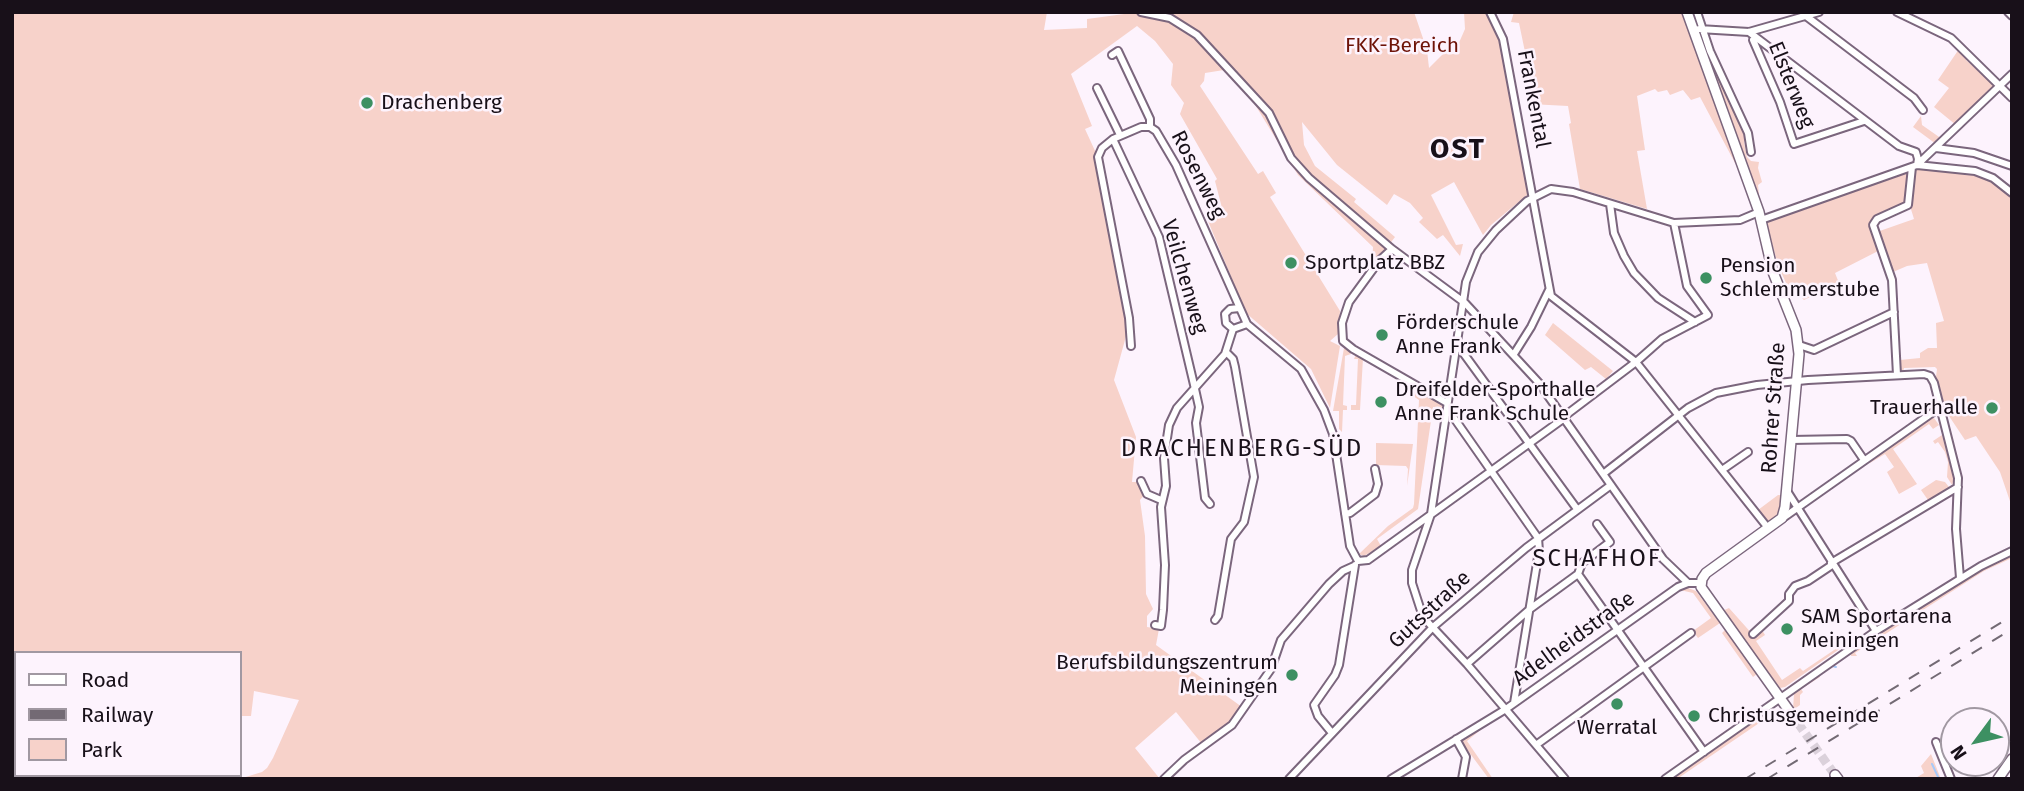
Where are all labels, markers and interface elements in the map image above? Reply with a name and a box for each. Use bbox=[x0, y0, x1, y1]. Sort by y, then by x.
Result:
park label: FKK-Bereich bbox=[1345, 33, 1459, 59]
street label: Elsterweg bbox=[1762, 38, 1820, 132]
street label: Frankental bbox=[1511, 48, 1555, 150]
place label: Drachenberg bbox=[381, 90, 502, 116]
marker: Drachenberg bbox=[359, 95, 375, 111]
street label: Rosenweg bbox=[1165, 127, 1231, 223]
district label: OST bbox=[1430, 133, 1486, 167]
street label: Veilchenweg bbox=[1156, 217, 1212, 337]
place label: Sportplatz BBZ bbox=[1305, 250, 1445, 276]
place label: Pension Schlemmerstube bbox=[1720, 253, 1880, 303]
marker: Sportplatz BBZ bbox=[1283, 255, 1299, 271]
marker: Pension Schlemmerstube bbox=[1698, 270, 1714, 286]
place label: Förderschule Anne Frank bbox=[1396, 310, 1519, 360]
marker: Förderschule Anne Frank bbox=[1374, 327, 1390, 343]
street label: Rohrer Straße bbox=[1757, 342, 1791, 474]
place label: Dreifelder-Sporthalle Anne Frank Schule bbox=[1395, 377, 1596, 427]
marker: Dreifelder-Sporthalle Anne Frank Schule bbox=[1373, 394, 1389, 410]
place label: Trauerhalle bbox=[1870, 395, 1978, 421]
marker: Trauerhalle bbox=[1984, 400, 2000, 416]
district label: DRACHENBERG-SÜD bbox=[1123, 435, 1361, 463]
district label: SCHAFHOF bbox=[1533, 545, 1661, 573]
street label: Gutsstraße bbox=[1384, 566, 1476, 654]
street label: Adelheidstraße bbox=[1508, 586, 1640, 692]
place label: SAM Sportarena Meiningen bbox=[1801, 604, 1952, 654]
marker: SAM Sportarena Meiningen bbox=[1779, 621, 1795, 637]
place label: Berufsbildungszentrum Meiningen bbox=[1056, 650, 1278, 700]
legend bbox=[14, 651, 242, 777]
text: Road bbox=[81, 667, 129, 693]
marker: Berufsbildungszentrum Meiningen bbox=[1284, 667, 1300, 683]
marker: Werratal bbox=[1609, 696, 1625, 712]
text: Railway bbox=[81, 702, 153, 728]
place label: Christusgemeinde bbox=[1708, 703, 1879, 729]
north arrow bbox=[1940, 707, 2010, 777]
marker: Christusgemeinde bbox=[1686, 708, 1702, 724]
place label: Werratal bbox=[1577, 715, 1657, 741]
text: Park bbox=[81, 737, 122, 763]
text: N bbox=[1946, 741, 1972, 764]

